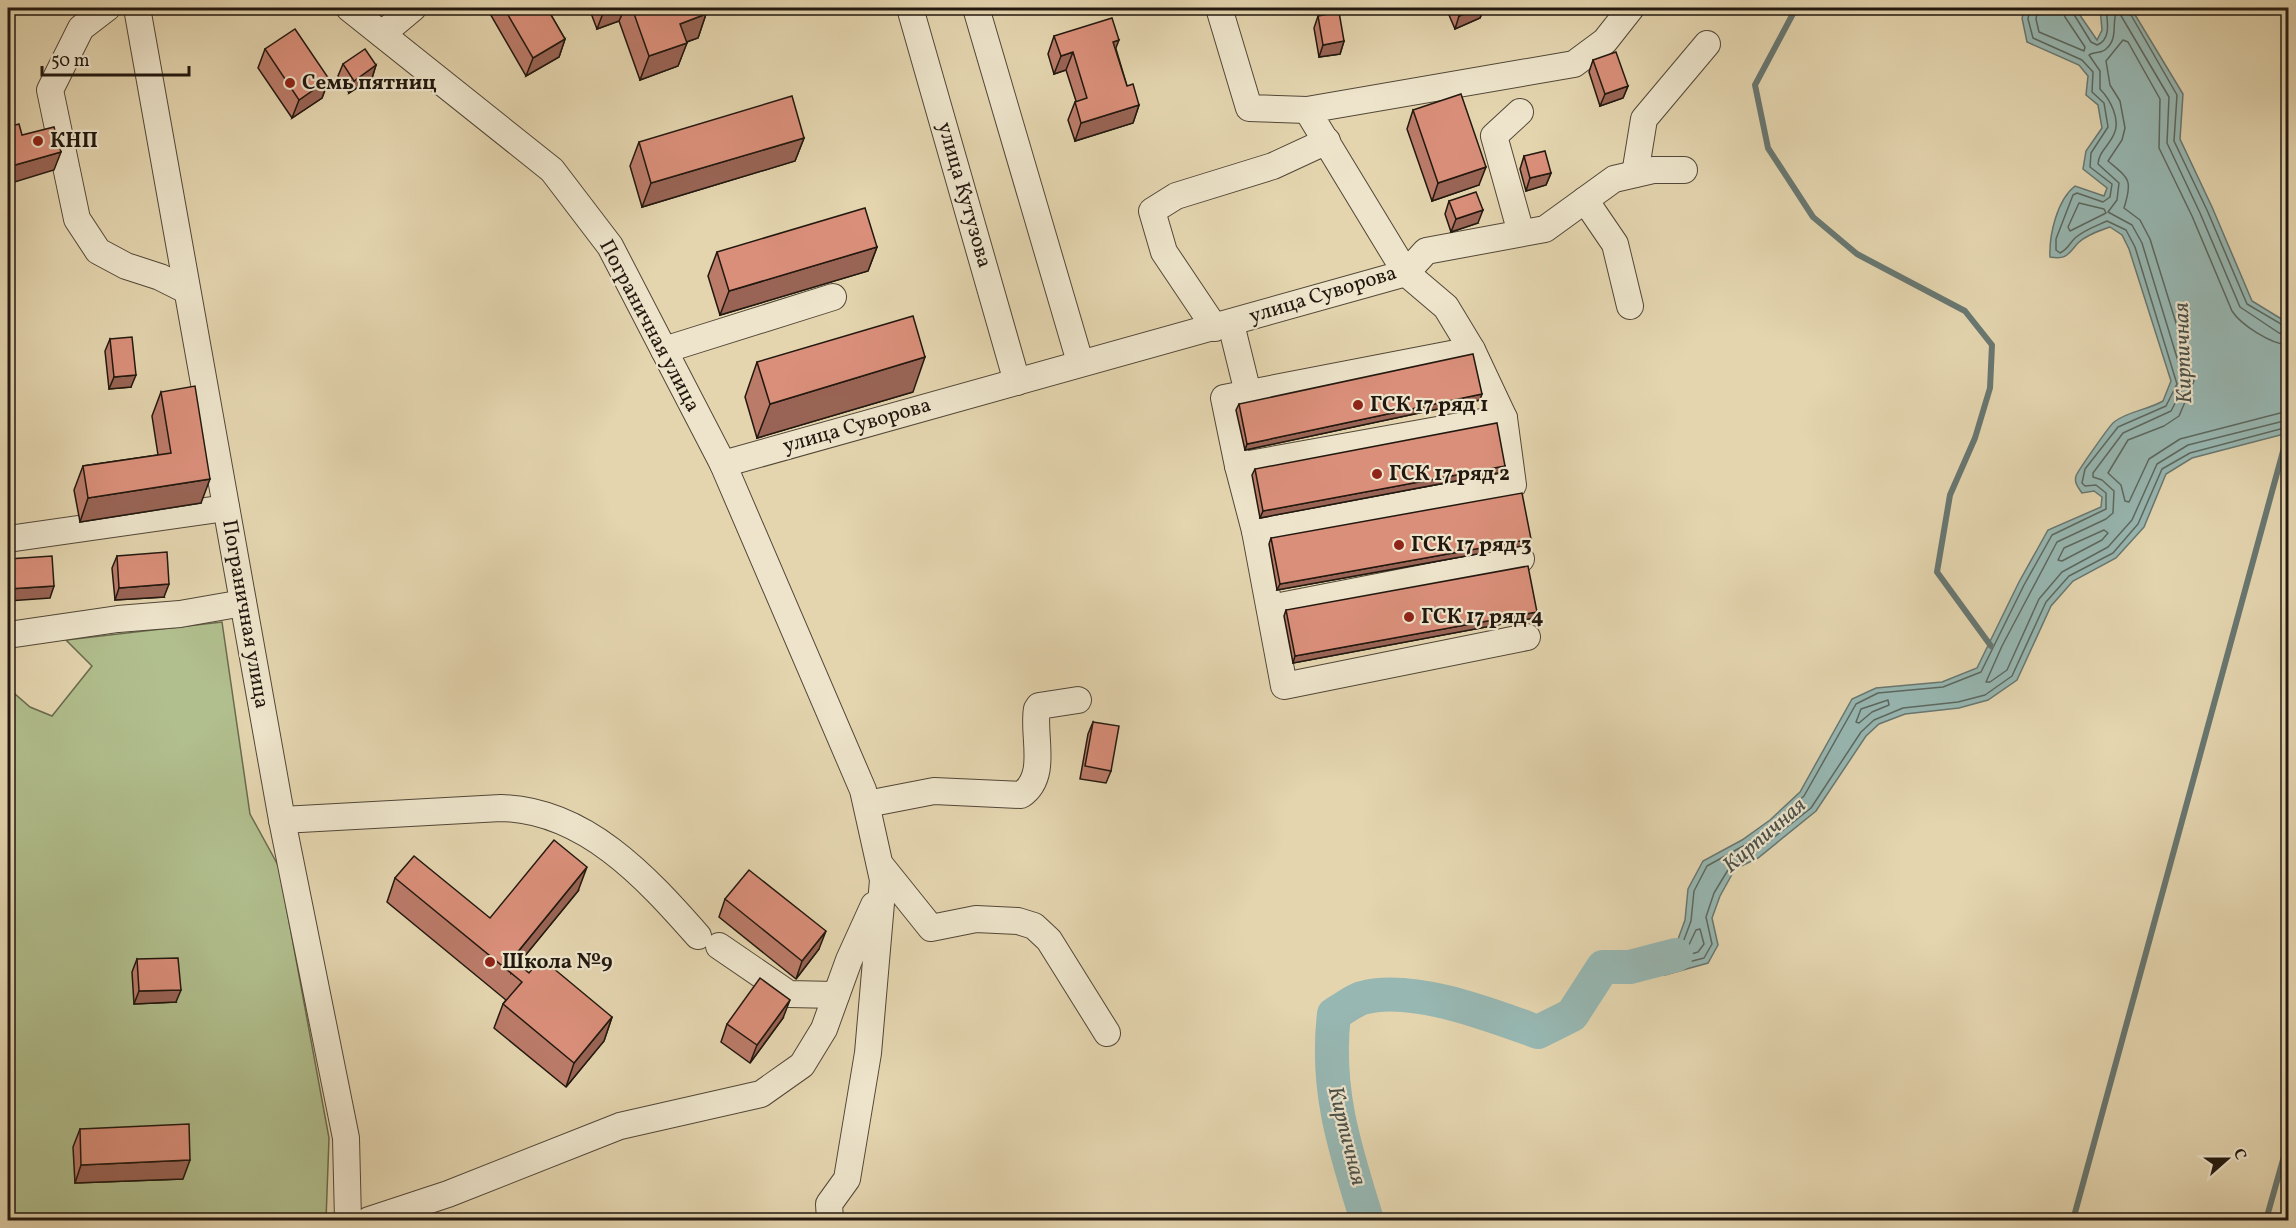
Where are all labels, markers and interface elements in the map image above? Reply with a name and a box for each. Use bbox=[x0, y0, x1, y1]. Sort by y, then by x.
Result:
scale bar bbox=[42, 39, 189, 77]
text: 50 m bbox=[51, 49, 90, 74]
place label: Семь пятниц bbox=[302, 69, 437, 98]
marker: Семь пятниц bbox=[283, 76, 297, 90]
street label: улица Кутузова bbox=[929, 119, 999, 271]
place label: КНП bbox=[50, 127, 98, 156]
marker: КНП bbox=[31, 134, 45, 148]
street label: Пограничная улица bbox=[591, 235, 707, 417]
street label: улица Суворова bbox=[1246, 259, 1400, 331]
water label: Кирпичная bbox=[2167, 302, 2201, 404]
street label: улица Суворова bbox=[779, 391, 935, 461]
place label: ГСК 17 ряд 1 bbox=[1370, 391, 1488, 420]
marker: ГСК 17 ряд 1 bbox=[1351, 398, 1365, 412]
place label: ГСК 17 ряд 2 bbox=[1389, 460, 1510, 489]
marker: ГСК 17 ряд 2 bbox=[1370, 467, 1384, 481]
street label: Пограничная улица bbox=[214, 517, 276, 711]
place label: ГСК 17 ряд 3 bbox=[1411, 531, 1532, 560]
marker: ГСК 17 ряд 3 bbox=[1392, 538, 1406, 552]
place label: ГСК 17 ряд 4 bbox=[1421, 603, 1544, 632]
marker: ГСК 17 ряд 4 bbox=[1402, 610, 1416, 624]
water label: Кирпичная bbox=[1717, 791, 1813, 881]
place label: Школа №9 bbox=[502, 948, 613, 977]
marker: Школа №9 bbox=[483, 955, 497, 969]
water label: Кирпичная bbox=[1319, 1083, 1373, 1189]
north arrow bbox=[2197, 1129, 2257, 1189]
text: С bbox=[2227, 1146, 2251, 1163]

